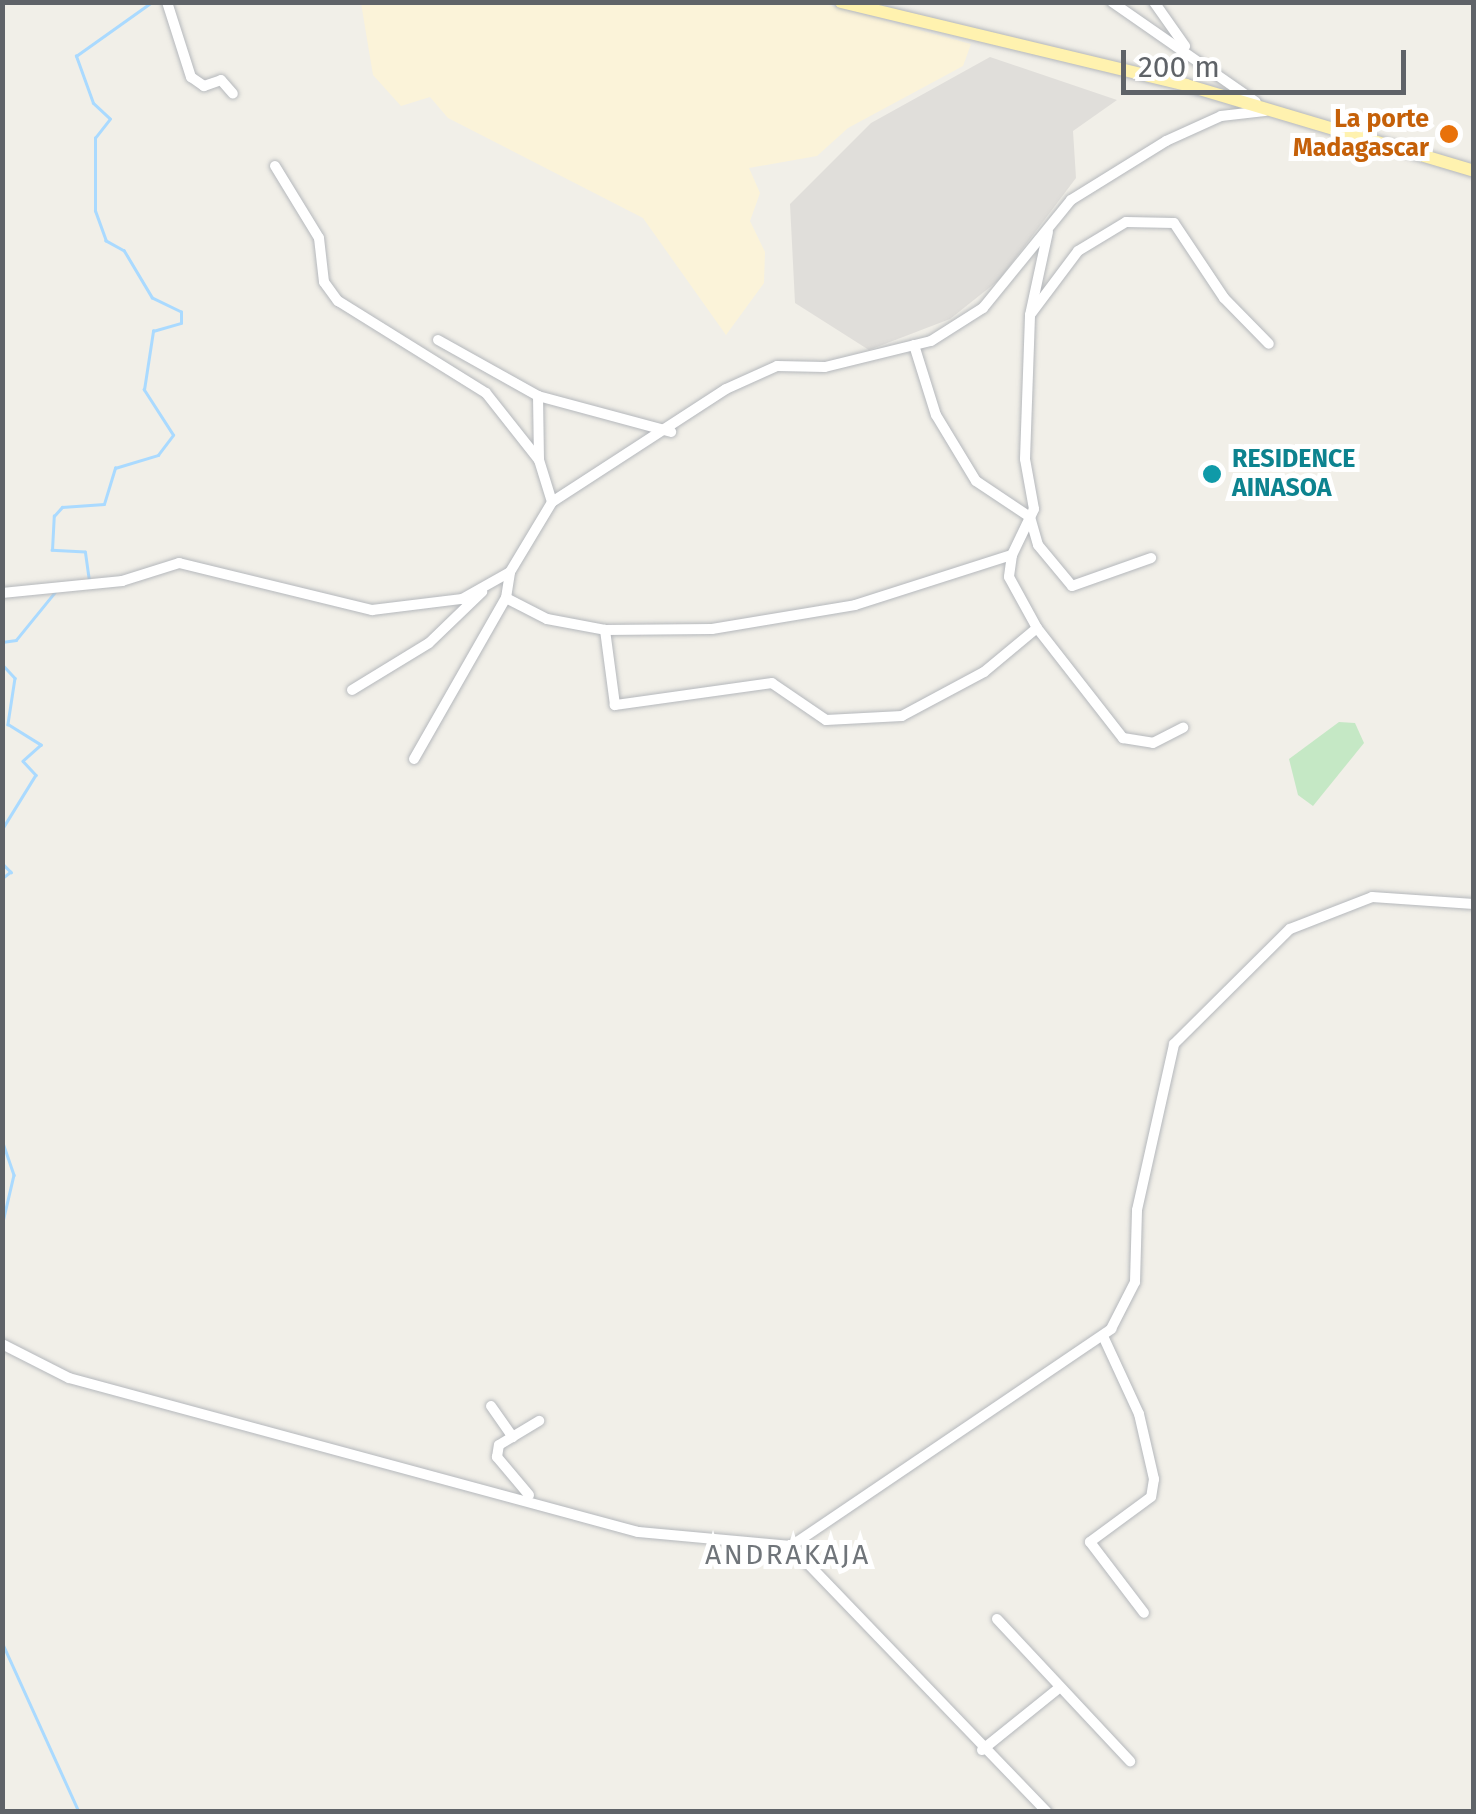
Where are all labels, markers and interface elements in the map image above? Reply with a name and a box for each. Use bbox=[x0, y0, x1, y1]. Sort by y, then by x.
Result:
scale bar bbox=[1126, 30, 1411, 92]
text: 200 m bbox=[1138, 49, 1220, 85]
place label: La porte Madagascar bbox=[1293, 105, 1429, 164]
marker: La porte Madagascar bbox=[1438, 123, 1460, 145]
place label: RESIDENCE AINASOA bbox=[1232, 445, 1355, 504]
marker: RESIDENCE AINASOA bbox=[1201, 463, 1223, 485]
district label: ANDRAKAJA bbox=[705, 1538, 871, 1572]

